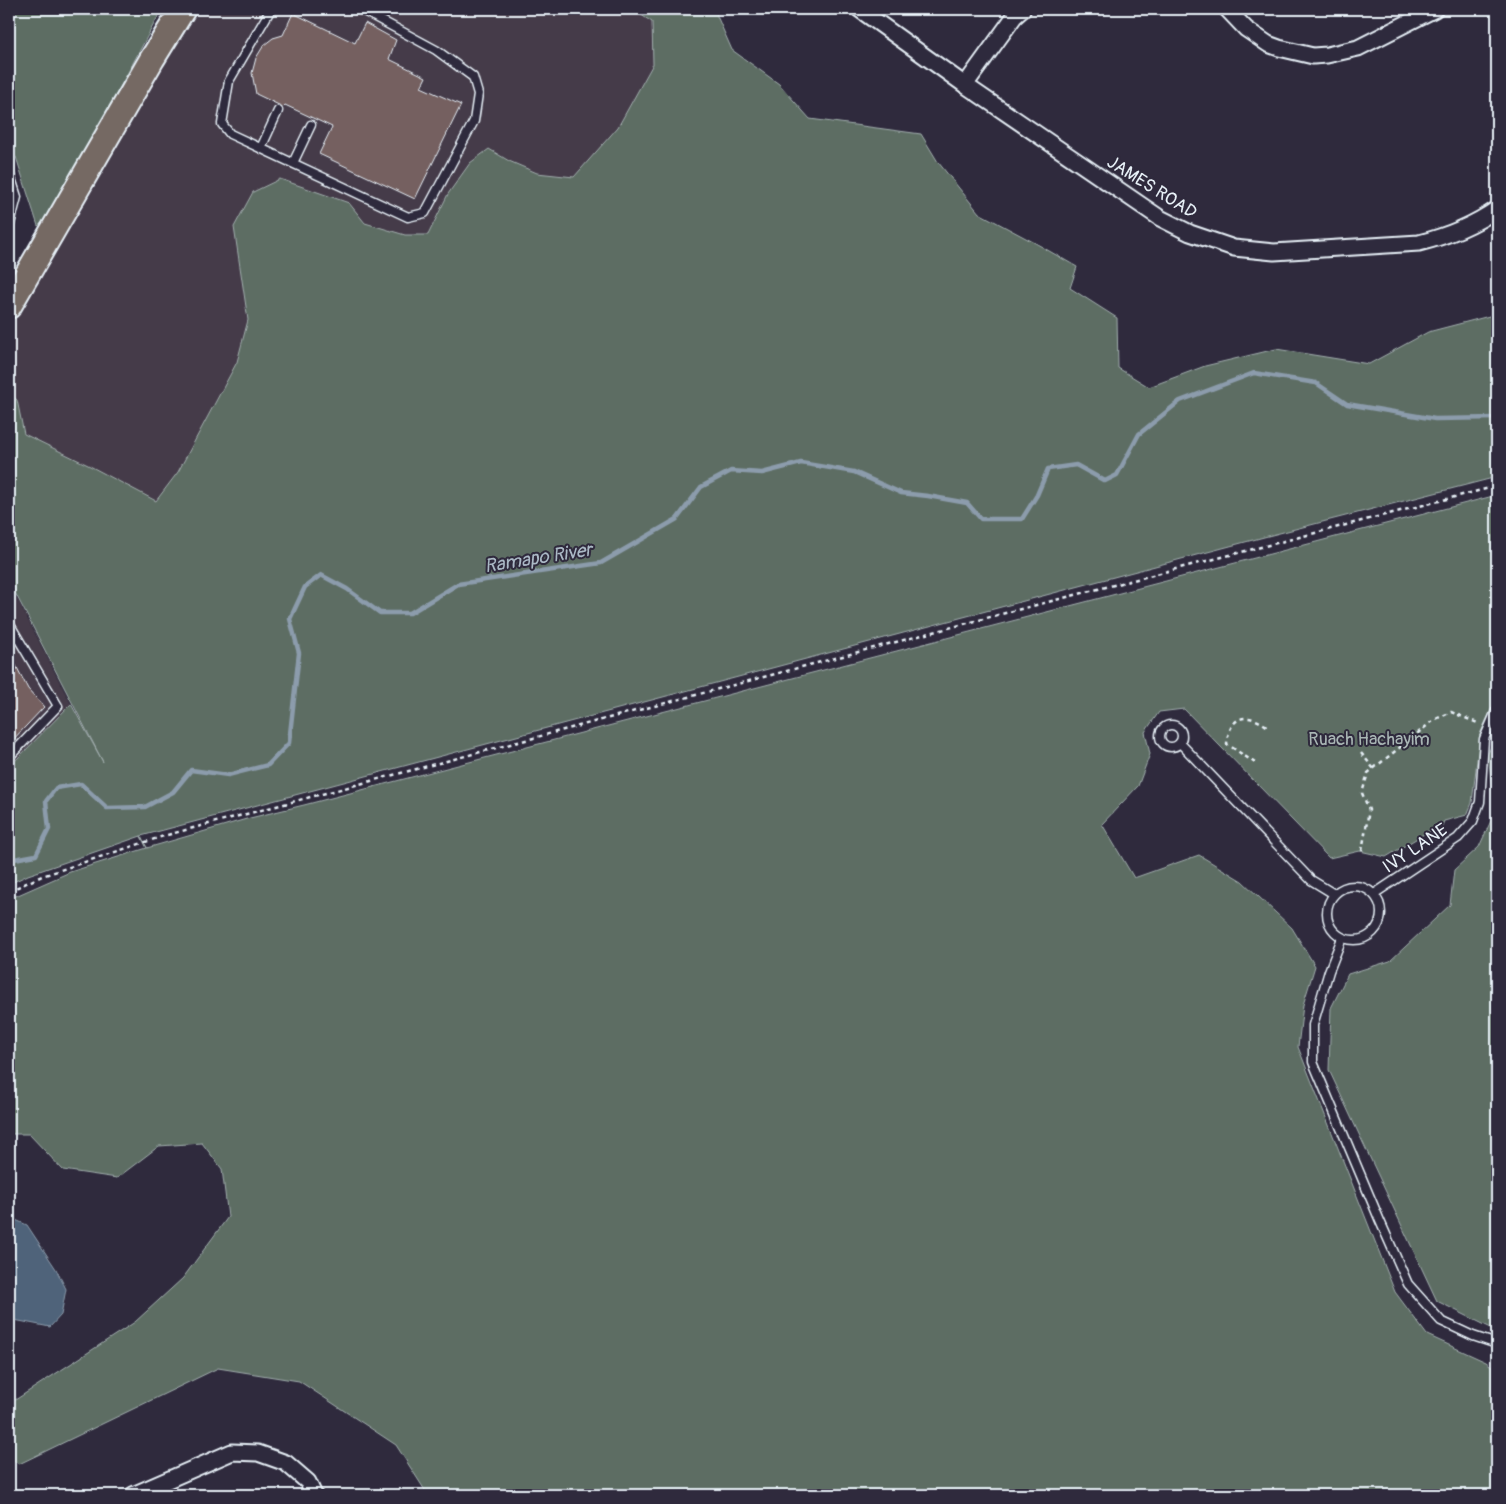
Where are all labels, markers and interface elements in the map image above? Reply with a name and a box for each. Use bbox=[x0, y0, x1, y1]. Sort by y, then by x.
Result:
street label: JAMES ROAD bbox=[1102, 151, 1201, 224]
water label: Ramapo River bbox=[483, 537, 596, 578]
park label: Ruach Hachayim bbox=[1308, 728, 1430, 751]
street label: IVY LANE bbox=[1378, 818, 1452, 879]

